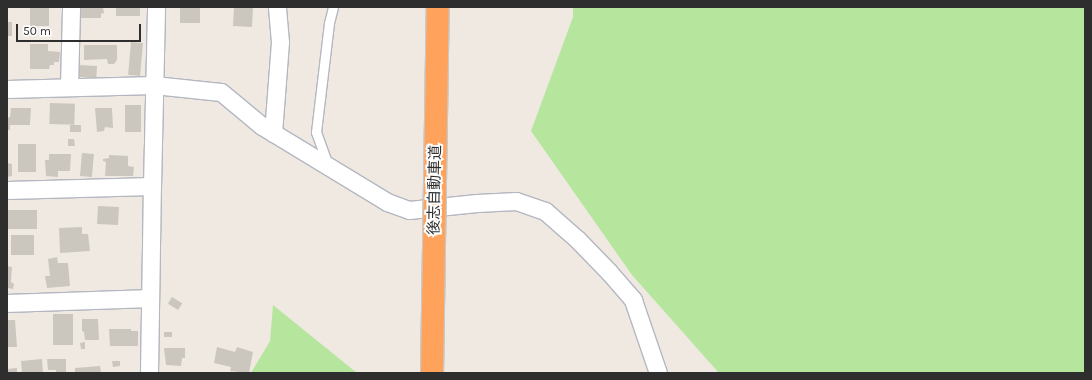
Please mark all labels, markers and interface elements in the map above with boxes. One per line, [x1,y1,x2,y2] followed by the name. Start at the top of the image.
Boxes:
[18,16,143,42] scale bar
[23,24,51,38] text: 50 m
[425,145,445,235] street label: 後志自動車道

